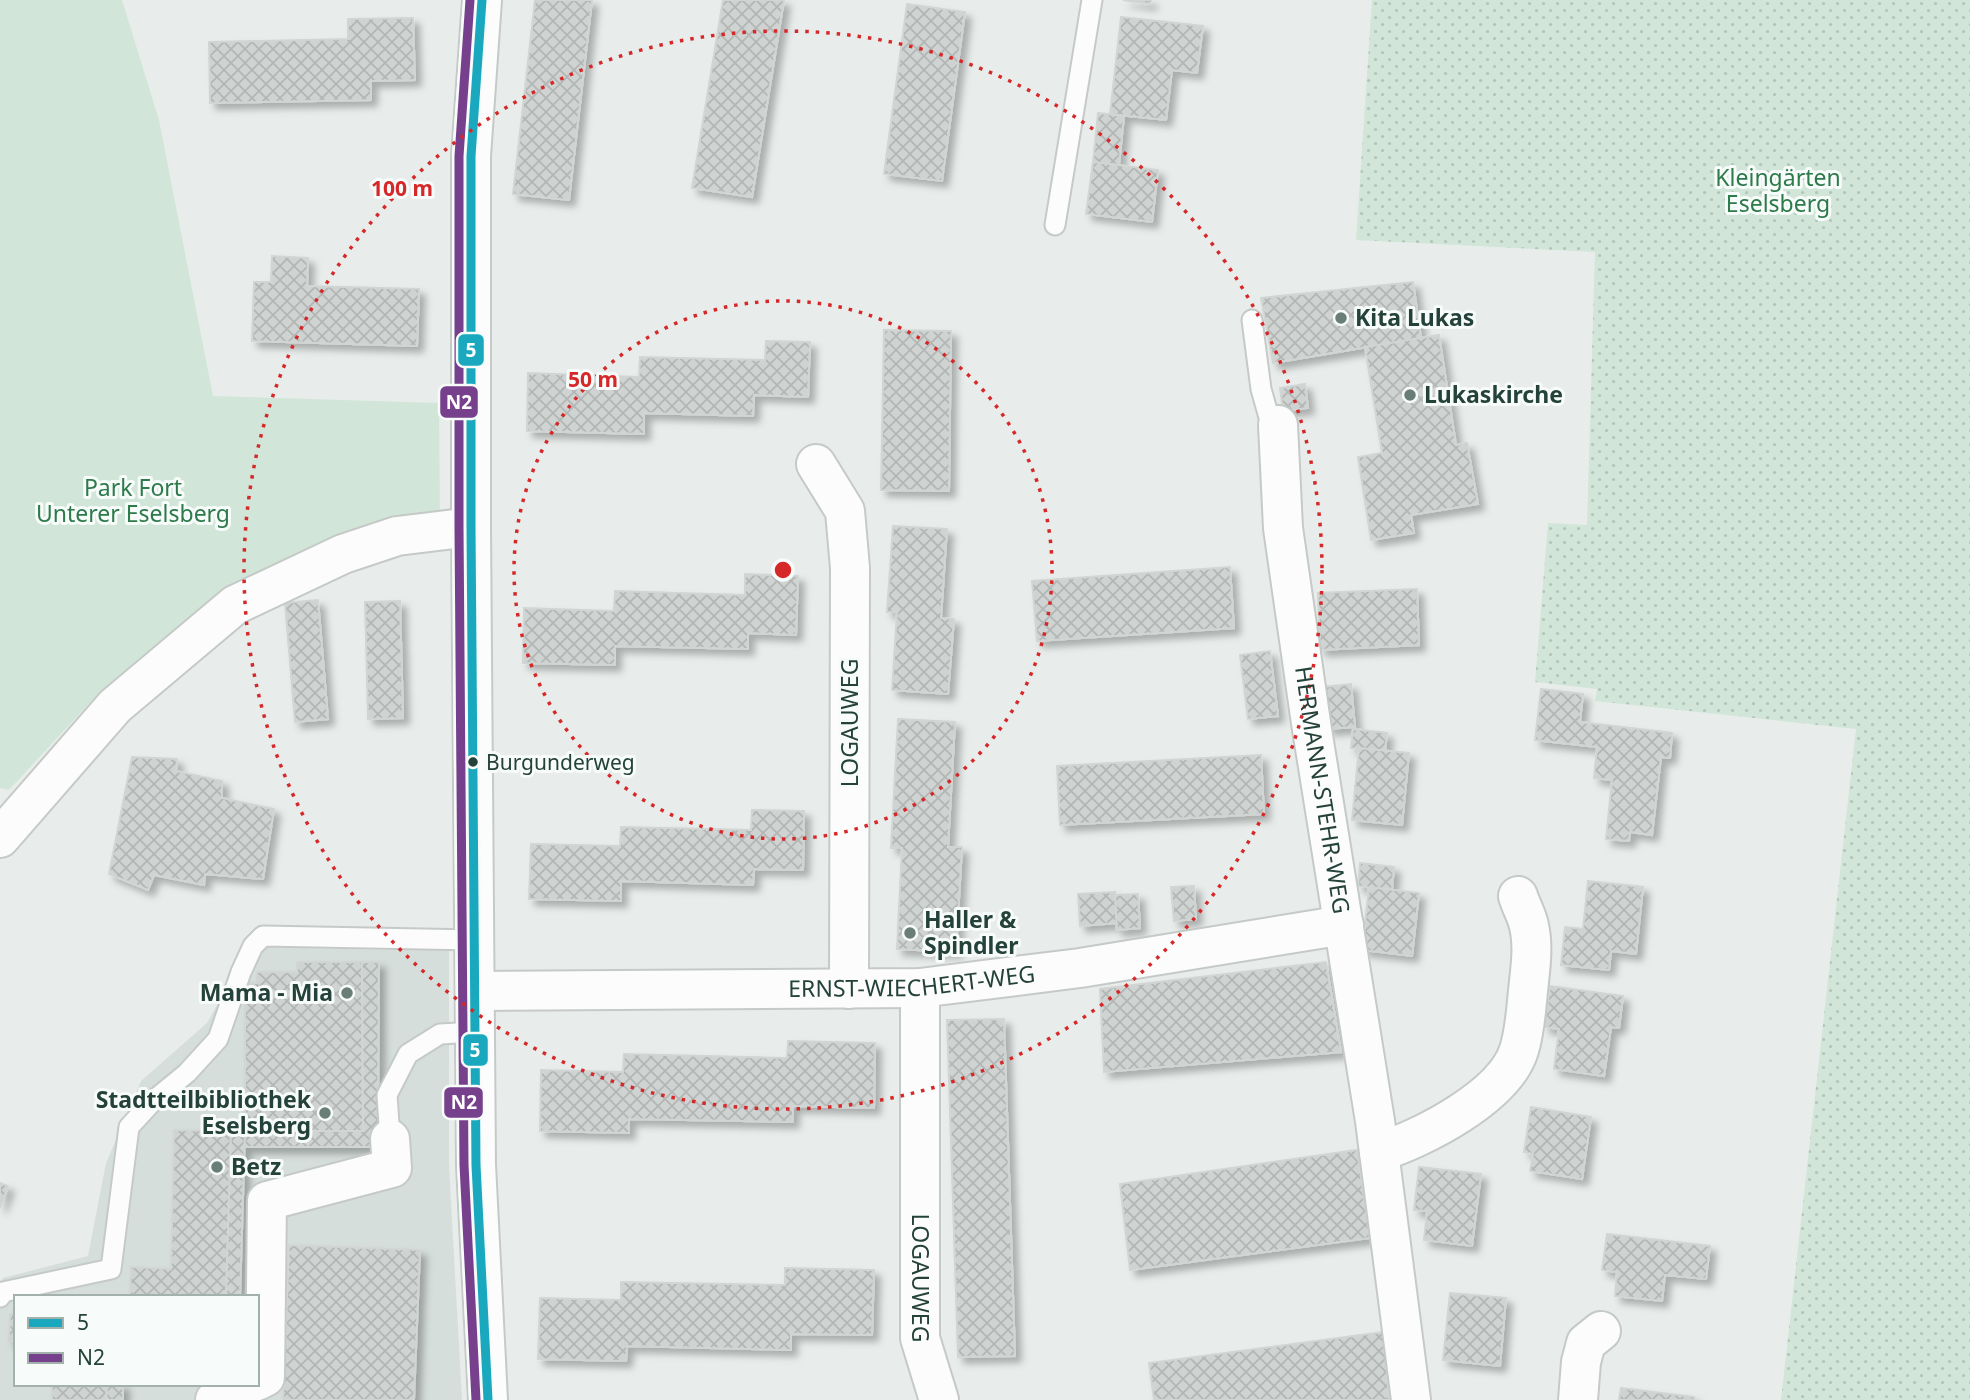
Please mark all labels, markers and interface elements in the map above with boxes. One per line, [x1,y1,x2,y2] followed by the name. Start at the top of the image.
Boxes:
[1715,161,1841,219] park label: Kleingärten Eselsberg
[371,174,433,202] text: 100 m
[1355,301,1474,333] place label: Kita Lukas
[1333,310,1349,326] marker: Kita Lukas
[457,333,485,367] line badge: 5
[466,337,476,363] text: 5
[568,365,618,393] text: 50 m
[1424,378,1563,410] place label: Lukaskirche
[439,385,479,419] line badge: N2
[1402,387,1418,403] marker: Lukaskirche
[446,389,472,415] text: N2
[36,471,230,529] park label: Park Fort Unterer Eselsberg
[771,558,795,582] centre of rings
[833,659,865,787] street label: LOGAUWEG
[1288,664,1358,916] street label: HERMANN-STEHR-WEG
[486,748,635,776] place label: Burgunderweg
[466,755,480,769] marker: Burgunderweg
[924,903,1018,961] place label: Haller & Spindler
[902,925,918,941] marker: Haller & Spindler
[788,957,1037,1004] street label: ERNST-WIECHERT-WEG
[200,976,333,1008] place label: Mama - Mia
[339,985,355,1001] marker: Mama - Mia
[462,1033,489,1067] line badge: 5
[470,1037,480,1063] text: 5
[96,1083,312,1141] place label: Stadtteilbibliothek Eselsberg
[443,1086,484,1119] line badge: N2
[451,1089,477,1115] text: N2
[317,1105,333,1121] marker: Stadtteilbibliothek Eselsberg
[231,1150,281,1182] place label: Betz
[209,1159,225,1175] marker: Betz
[905,1214,937,1342] street label: LOGAUWEG
[14,1295,259,1386] legend
[77,1308,89,1336] text: 5
[77,1343,105,1371] text: N2

